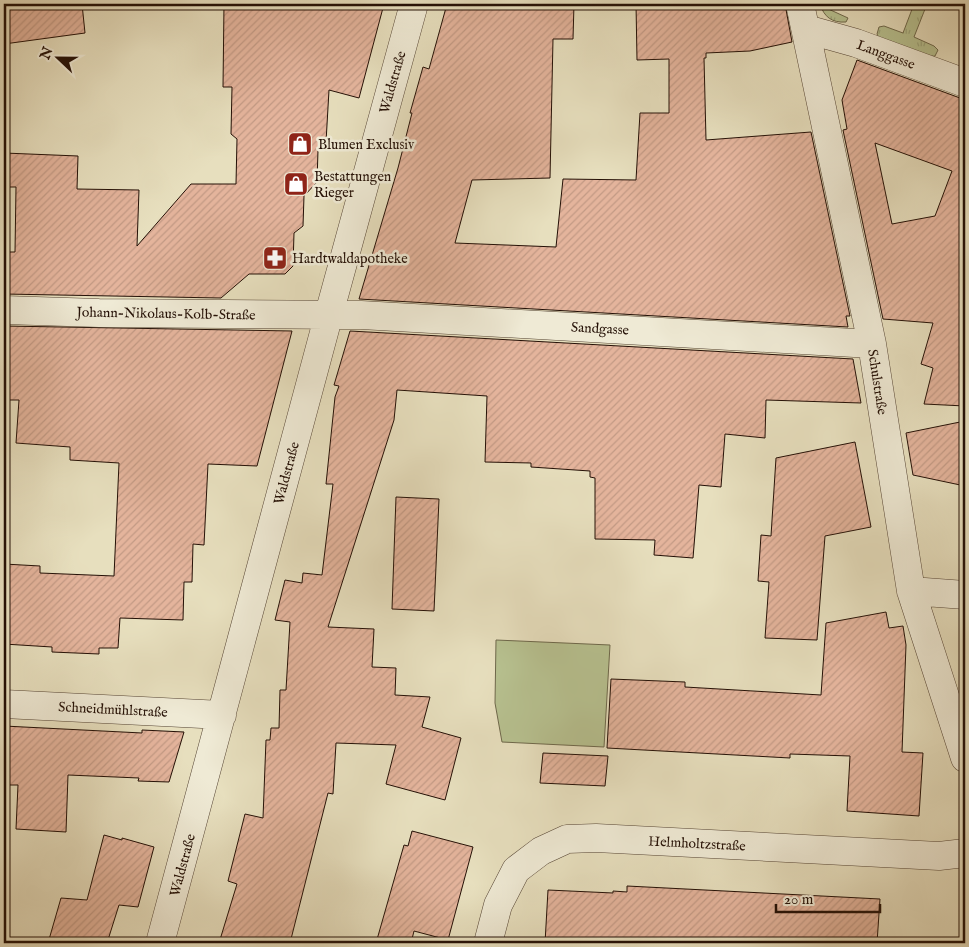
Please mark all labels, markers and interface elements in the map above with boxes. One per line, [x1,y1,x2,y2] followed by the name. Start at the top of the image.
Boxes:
[32,32,82,82] north arrow
[854,36,918,74] street label: Langgasse
[36,45,57,63] text: N
[375,48,411,116] street label: Waldstraße
[287,131,313,157] shop icon: Blumen Exclusiv
[318,136,415,154] place label: Blumen Exclusiv
[314,168,392,202] place label: Bestattungen Rieger
[283,171,309,197] shop icon: Bestattungen Rieger
[262,245,288,271] pharmacy icon: Hardtwaldapotheke
[292,250,408,268] place label: Hardtwaldapotheke
[74,303,256,325] street label: Johann-Nikolaus-Kolb-Straße
[570,318,630,340] street label: Sandgasse
[863,348,891,417] street label: Schulstraße
[270,439,304,507] street label: Waldstraße
[58,698,169,722] street label: Schneidmühlstraße
[166,831,200,899] street label: Waldstraße
[648,832,747,856] street label: Helmholtzstraße
[776,882,880,914] scale bar
[784,890,814,909] text: 20 m

